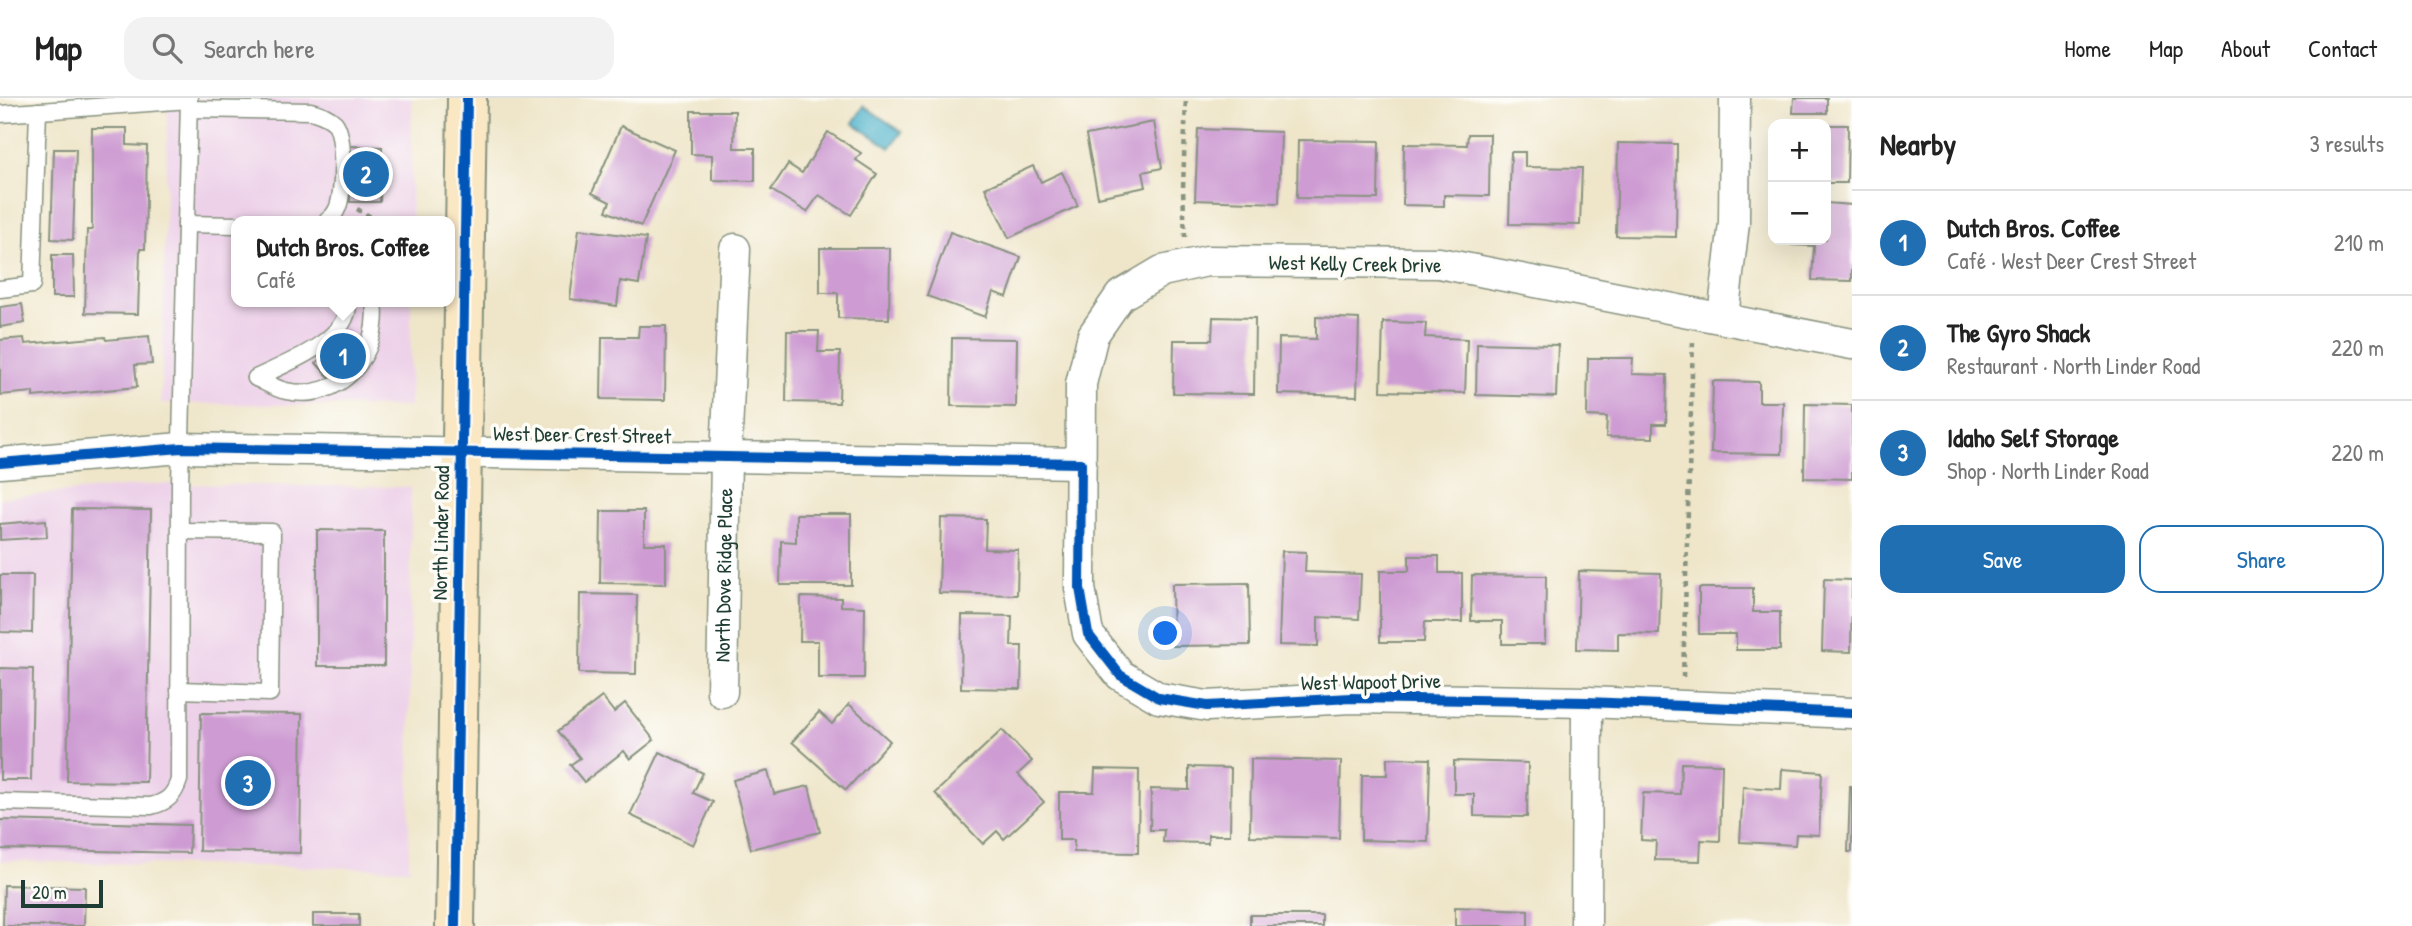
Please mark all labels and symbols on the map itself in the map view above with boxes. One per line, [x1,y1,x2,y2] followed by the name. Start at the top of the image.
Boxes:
[343,148,389,200] pin: 2
[1268,247,1442,280] street label: West Kelly Creek Drive
[320,330,366,382] pin: 1
[493,418,672,451] street label: West Deer Crest Street
[425,466,456,600] street label: North Linder Road
[708,488,739,662] street label: North Dove Ridge Place
[1148,616,1182,650] your location
[1301,666,1441,697] street label: West Wapoot Drive
[225,757,271,809] pin: 3
[21,877,103,909] scale bar

